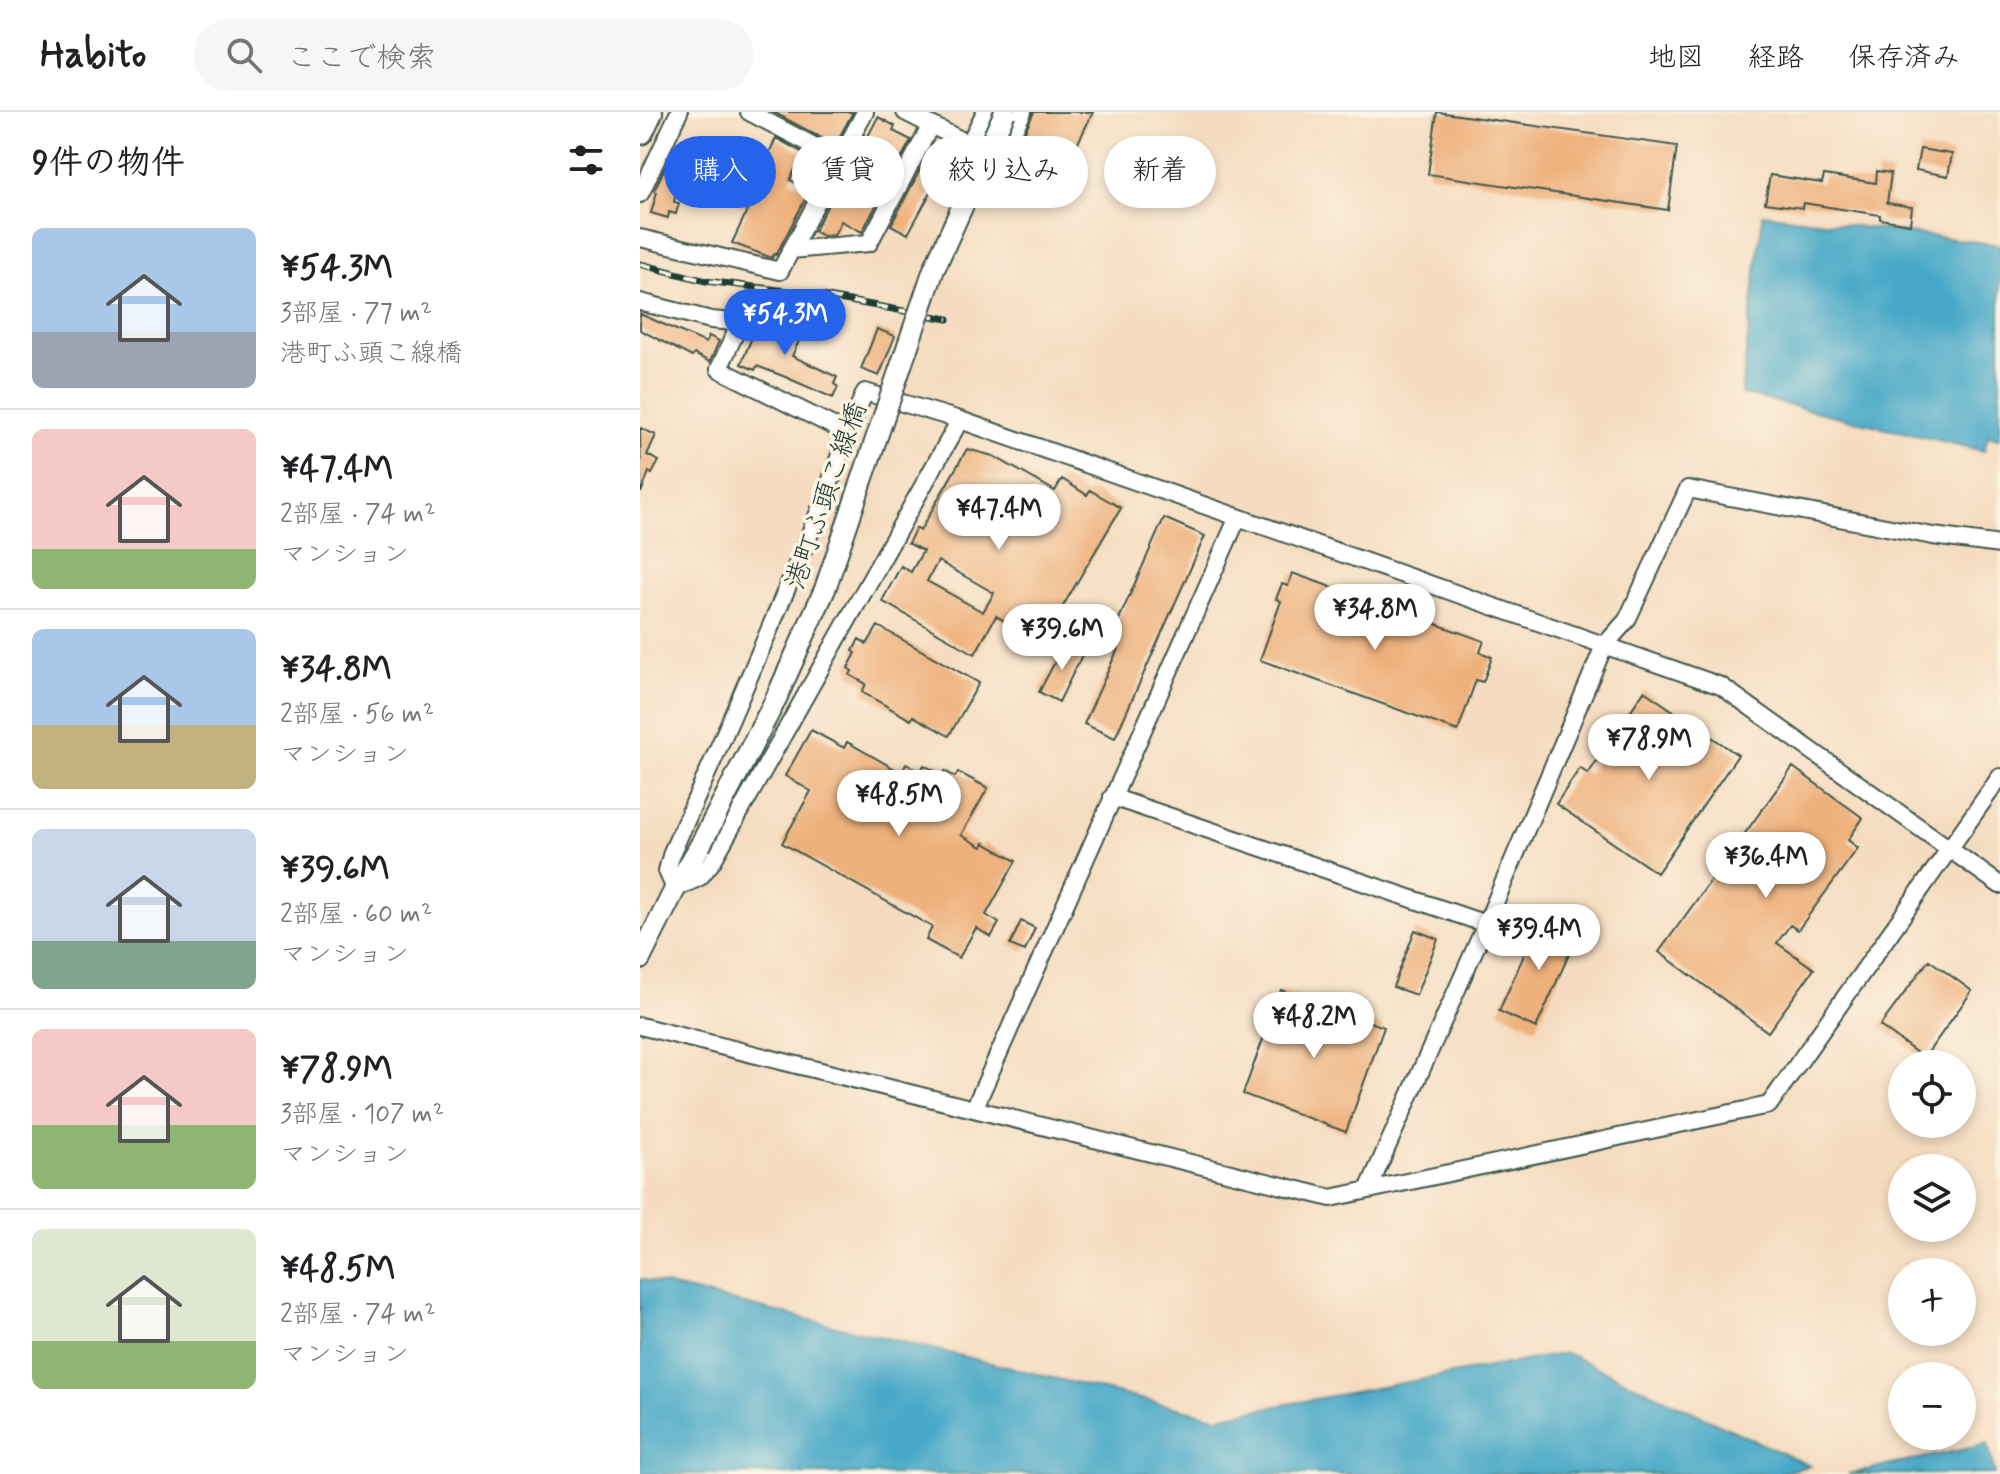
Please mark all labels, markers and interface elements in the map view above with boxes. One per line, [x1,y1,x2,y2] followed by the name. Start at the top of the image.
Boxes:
[194,19,754,91] search box
[40,31,146,80] text: Habito
[222,33,266,77] icon: search
[286,39,436,78] text: ここで検索
[1648,40,1704,77] text: 地図
[1748,40,1804,77] text: 経路
[1848,40,1960,77] text: 保存済み
[664,136,776,208] chip: 購入
[792,136,904,208] chip: 賃貸
[920,136,1088,208] chip: 絞り込み
[1104,136,1216,208] chip: 新着
[564,138,608,182] icon: filters
[32,141,185,186] text: 9件の物件
[280,246,393,291] text: ¥54.3M
[96,260,192,356] icon: home
[720,289,850,357] pin: ¥54.3M
[280,297,432,331] text: 3部屋 · 77 m²
[742,298,828,332] text: ¥54.3M
[280,337,462,371] text: 港町ふ頭こ線橋
[778,397,876,595] street label: 港町ふ頭こ線橋
[280,447,393,492] text: ¥47.4M
[96,461,192,557] icon: home
[934,484,1064,552] pin: ¥47.4M
[956,493,1042,527] text: ¥47.4M
[280,498,436,532] text: 2部屋 · 74 m²
[280,538,409,572] text: マンション
[1310,584,1440,652] pin: ¥34.8M
[1332,593,1418,627] text: ¥34.8M
[997,604,1127,672] pin: ¥39.6M
[1020,613,1104,647] text: ¥39.6M
[280,647,392,692] text: ¥34.8M
[96,661,192,757] icon: home
[280,698,434,732] text: 2部屋 · 56 m²
[1584,714,1714,782] pin: ¥78.9M
[1606,723,1692,757] text: ¥78.9M
[280,738,409,772] text: マンション
[834,770,964,838] pin: ¥48.5M
[855,779,943,813] text: ¥48.5M
[1701,832,1831,900] pin: ¥36.4M
[1724,841,1808,875] text: ¥36.4M
[280,847,390,892] text: ¥39.6M
[96,861,192,957] icon: home
[280,898,432,932] text: 2部屋 · 60 m²
[1474,904,1604,972] pin: ¥39.4M
[1496,913,1582,947] text: ¥39.4M
[280,938,409,972] text: マンション
[1249,992,1379,1060] pin: ¥48.2M
[1271,1001,1357,1035] text: ¥48.2M
[280,1047,392,1092] text: ¥78.9M
[1888,1050,1976,1450] map controls
[1888,1050,1976,1138] button: locate
[96,1061,192,1157] icon: home
[280,1098,444,1132] text: 3部屋 · 107 m²
[280,1138,409,1172] text: マンション
[1888,1154,1976,1242] button: layers
[280,1247,395,1292] text: ¥48.5M
[1888,1258,1976,1346] button: +
[96,1261,192,1357] icon: home
[280,1298,436,1332] text: 2部屋 · 74 m²
[280,1338,409,1372] text: マンション
[1888,1362,1976,1450] button: −

